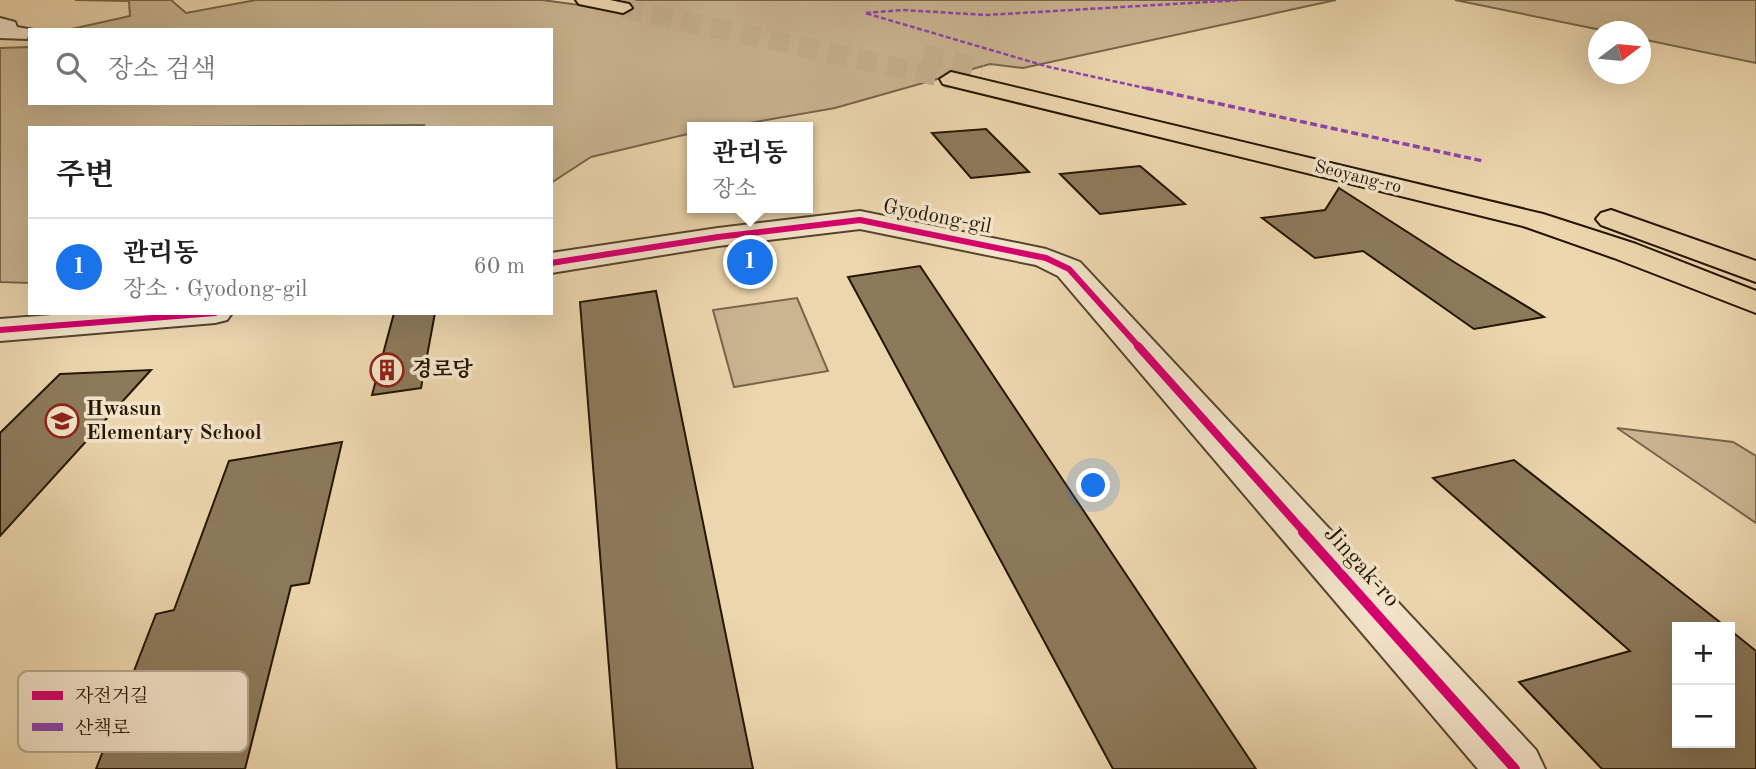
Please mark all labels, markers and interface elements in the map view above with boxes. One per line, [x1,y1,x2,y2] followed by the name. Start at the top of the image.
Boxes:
[1588,21,1651,84] north arrow
[28,28,553,105] search box
[52,48,90,86] icon: search
[108,57,216,83] text: 장소 검색
[687,122,813,213] popup
[712,141,788,167] text: 관리동
[1313,158,1403,196] street label: Seoyang-ro
[56,161,114,191] text: 주변
[712,178,757,201] text: 장소
[881,196,993,238] street label: Gyodong-gil
[727,236,773,288] pin: 1
[123,241,198,267] text: 관리동
[72,255,86,278] text: 1
[474,255,525,278] text: 60 m
[123,278,307,301] text: 장소 · Gyodong-gil
[368,351,406,389] building icon: 경로당
[412,357,474,381] place label: 경로당
[86,399,262,444] place label: Hwasun Elementary School
[43,402,81,440] school or university icon: Hwasun Elementary School
[1076,468,1110,502] your location
[1319,522,1403,612] street label: Jingak-ro
[1672,622,1735,748] map controls
[1672,622,1735,685] button: +
[18,671,248,752] legend
[1672,685,1735,748] button: −
[75,686,148,707] text: 자전거길
[75,717,130,739] text: 산책로

